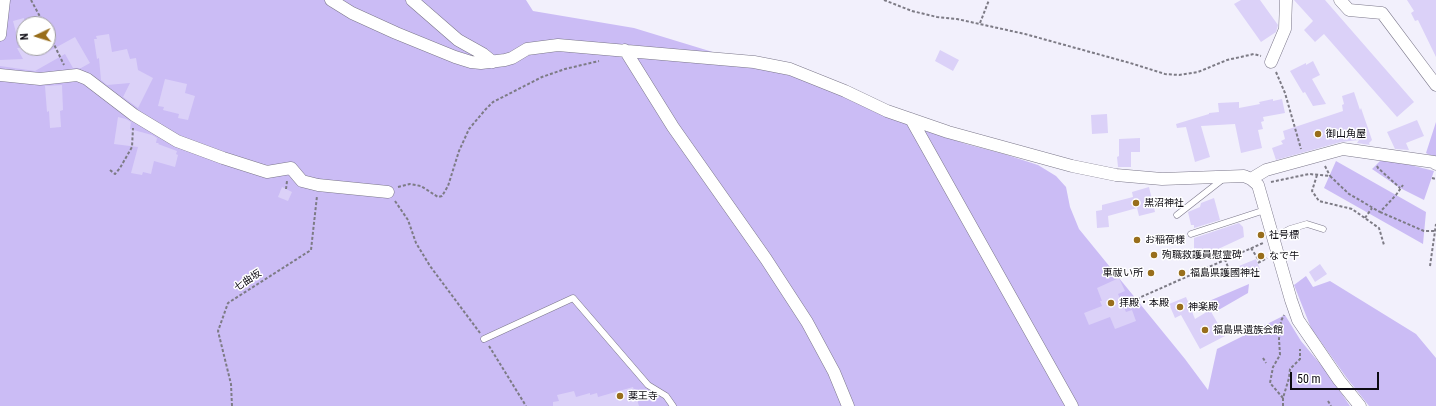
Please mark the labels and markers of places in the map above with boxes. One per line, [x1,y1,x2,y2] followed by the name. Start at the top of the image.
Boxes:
[1326,128,1366,140] place label: 御山角屋
[1313,129,1323,139] marker: 御山角屋
[1144,197,1184,209] place label: 黒沼神社
[1131,198,1141,208] marker: 黒沼神社
[1269,229,1299,241] place label: 社号標
[1256,230,1266,240] marker: 社号標
[1145,234,1185,246] place label: お稲荷様
[1132,235,1142,245] marker: お稲荷様
[1162,249,1242,261] place label: 殉職救護員慰霊碑
[1149,250,1159,260] marker: 殉職救護員慰霊碑
[1269,250,1299,262] place label: なで牛
[1256,251,1266,261] marker: なで牛
[1103,267,1143,279] place label: 車祓い所
[1190,267,1260,279] place label: 福島県護國神社
[1146,268,1156,278] marker: 車祓い所
[1177,268,1187,278] marker: 福島県護國神社
[1119,297,1169,309] place label: 拝殿・本殿
[1106,298,1116,308] marker: 拝殿・本殿
[1188,301,1218,313] place label: 神楽殿
[1175,302,1185,312] marker: 神楽殿
[1213,324,1283,336] place label: 福島県遺族会館
[1200,325,1210,335] marker: 福島県遺族会館
[628,390,658,402] place label: 薬王寺
[615,391,625,401] marker: 薬王寺

